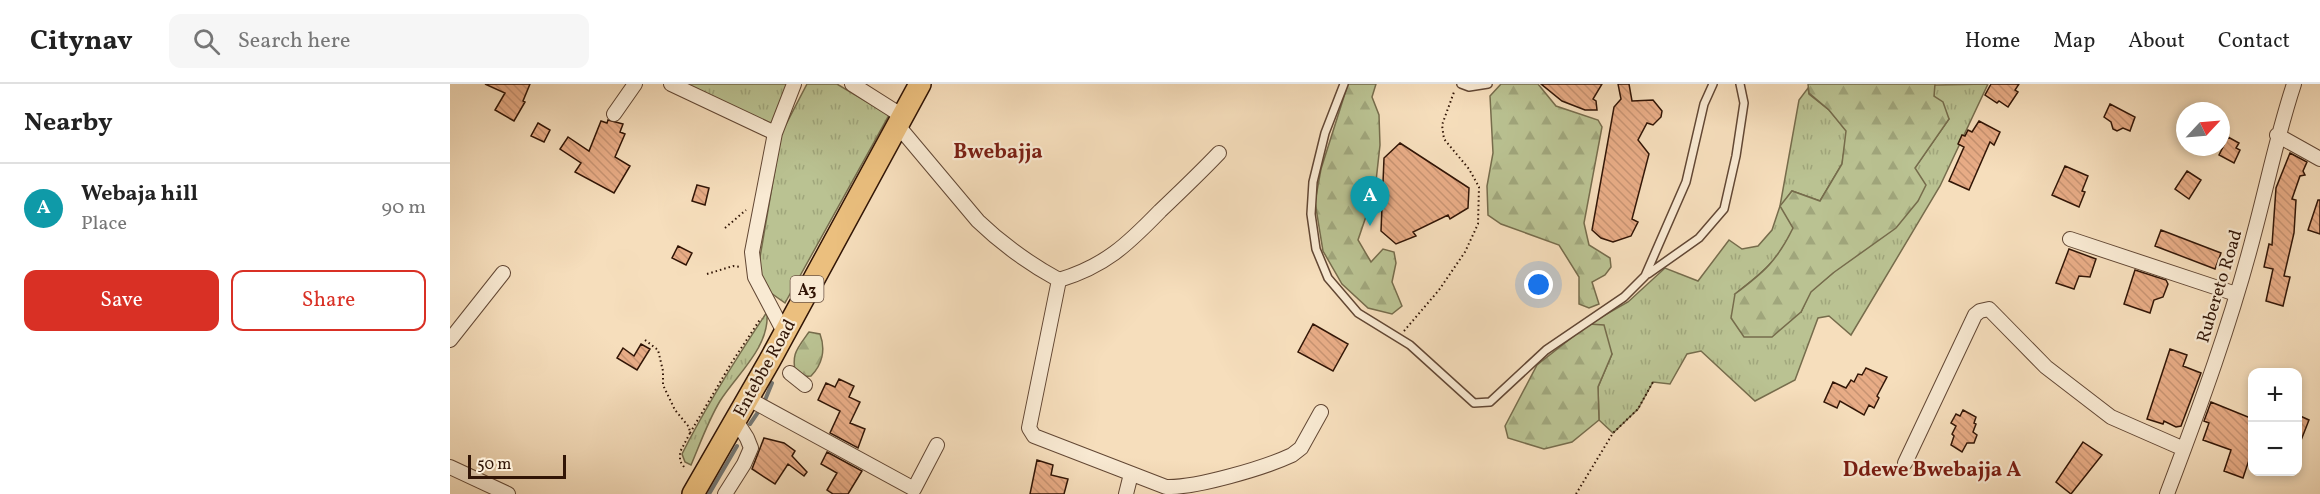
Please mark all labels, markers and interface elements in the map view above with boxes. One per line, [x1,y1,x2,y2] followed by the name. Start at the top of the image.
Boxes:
[169,14,589,68] search box
[30,22,133,61] text: Citynav
[190,25,223,58] icon: search
[238,26,350,57] text: Search here
[1965,27,2020,56] text: Home
[2053,27,2095,56] text: Map
[2128,27,2185,56] text: About
[2218,27,2290,56] text: Contact
[2176,102,2230,156] north arrow
[24,105,113,141] text: Nearby
[953,138,1043,167] district label: Bwebajja
[1350,176,1390,226] pin: A
[81,179,198,210] text: Webaja hill
[36,194,51,222] text: A
[382,194,426,222] text: 90 m
[81,210,127,238] text: Place
[2191,227,2249,346] street label: Rubereto Road
[24,270,219,331] button: Save
[231,270,426,331] button: Share
[1524,270,1553,299] your location
[790,276,824,302] road number: A3
[728,315,803,422] street label: Entebbe Road
[2248,368,2302,476] map controls
[2248,368,2302,422] button: +
[2248,422,2302,476] button: −
[468,452,566,480] scale bar
[477,454,511,476] text: 50 m
[1843,456,2021,485] district label: Ddewe Bwebajja A

